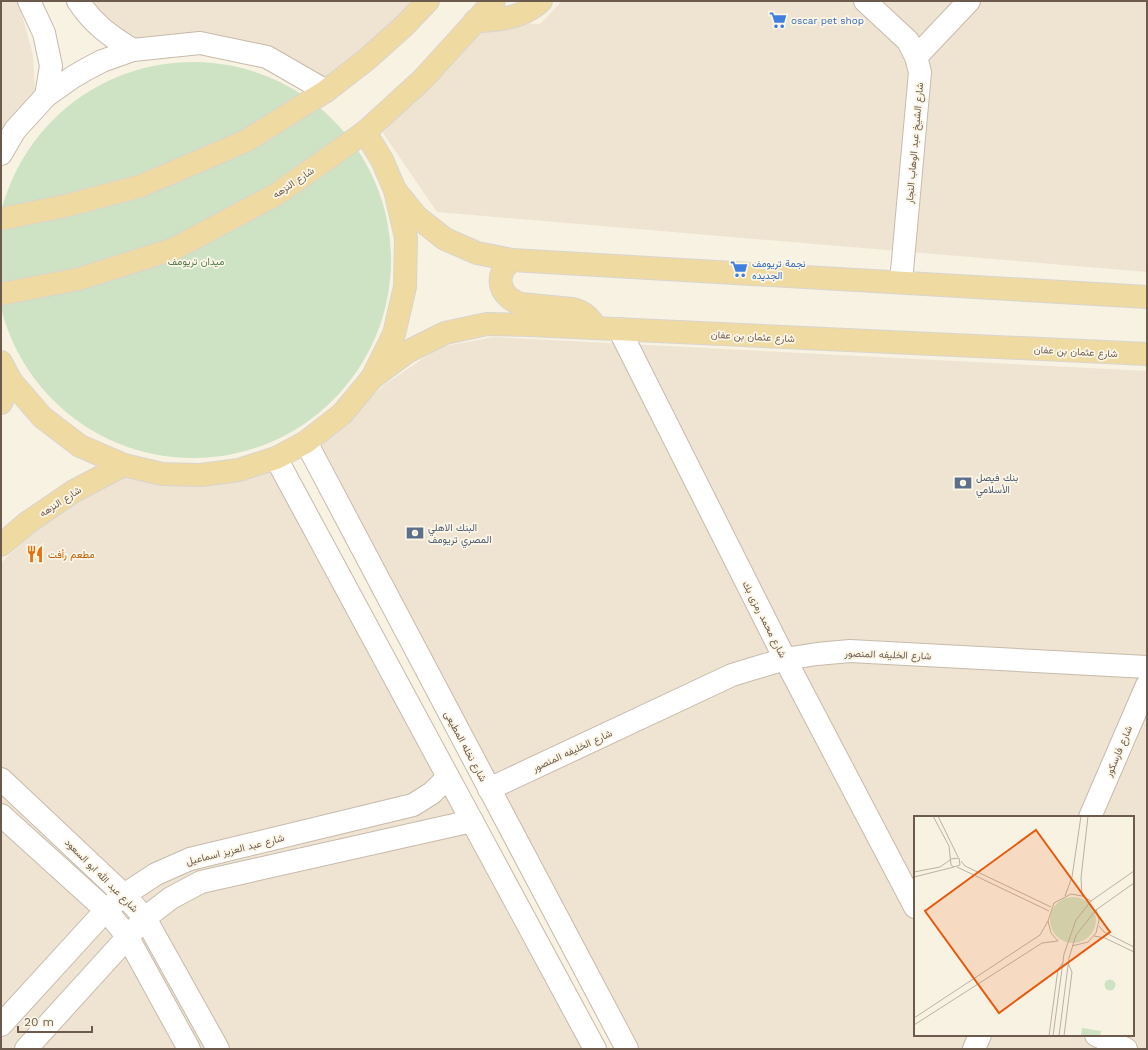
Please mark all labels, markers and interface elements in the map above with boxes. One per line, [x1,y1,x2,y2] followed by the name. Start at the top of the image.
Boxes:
[768,10,788,30] supermarket icon: oscar pet shop
[791,15,864,26] place label: oscar pet shop
[904,82,926,205] street label: شارع الشيخ عبد الوهاب النجار
[271,165,317,201] street label: شارع النزهه
[168,256,224,268] park label: ميدان تريومف
[752,258,806,282] place label: نجمة تريومف الجديده
[729,259,749,279] supermarket icon: نجمة تريومف الجديده
[711,329,795,345] street label: شارع عثمان بن عفان
[1034,344,1118,360] street label: شارع عثمان بن عفان
[976,472,1018,498] place label: بنك فيصل الأسلامي
[953,473,973,493] bank icon: بنك فيصل الأسلامي
[37,484,84,520] street label: شارع النزهه
[428,522,492,548] place label: البنك الاهلي المصري تريومف
[405,523,425,543] bank icon: البنك الاهلي المصري تريومف
[25,544,45,564] restaurant icon: مطعم رأفت
[48,549,94,561] place label: مطعم رأفت
[740,579,789,660] street label: شارع محمد رمزى بك
[843,647,932,663] street label: شارع الخليفه المنصور
[441,709,489,784] street label: شارع نخله المطيعى
[1102,724,1135,780] street label: شارع فارسكور
[530,727,614,775] street label: شارع الخليفه المنصور
[914,816,1134,1036] inset map
[185,832,286,868] street label: شارع عبد العزيز اسماعيل
[62,837,140,915] street label: شارع عبد الله ابو السعود
[18,1008,92,1034] scale bar
[24,1015,54,1029] text: 20 m

